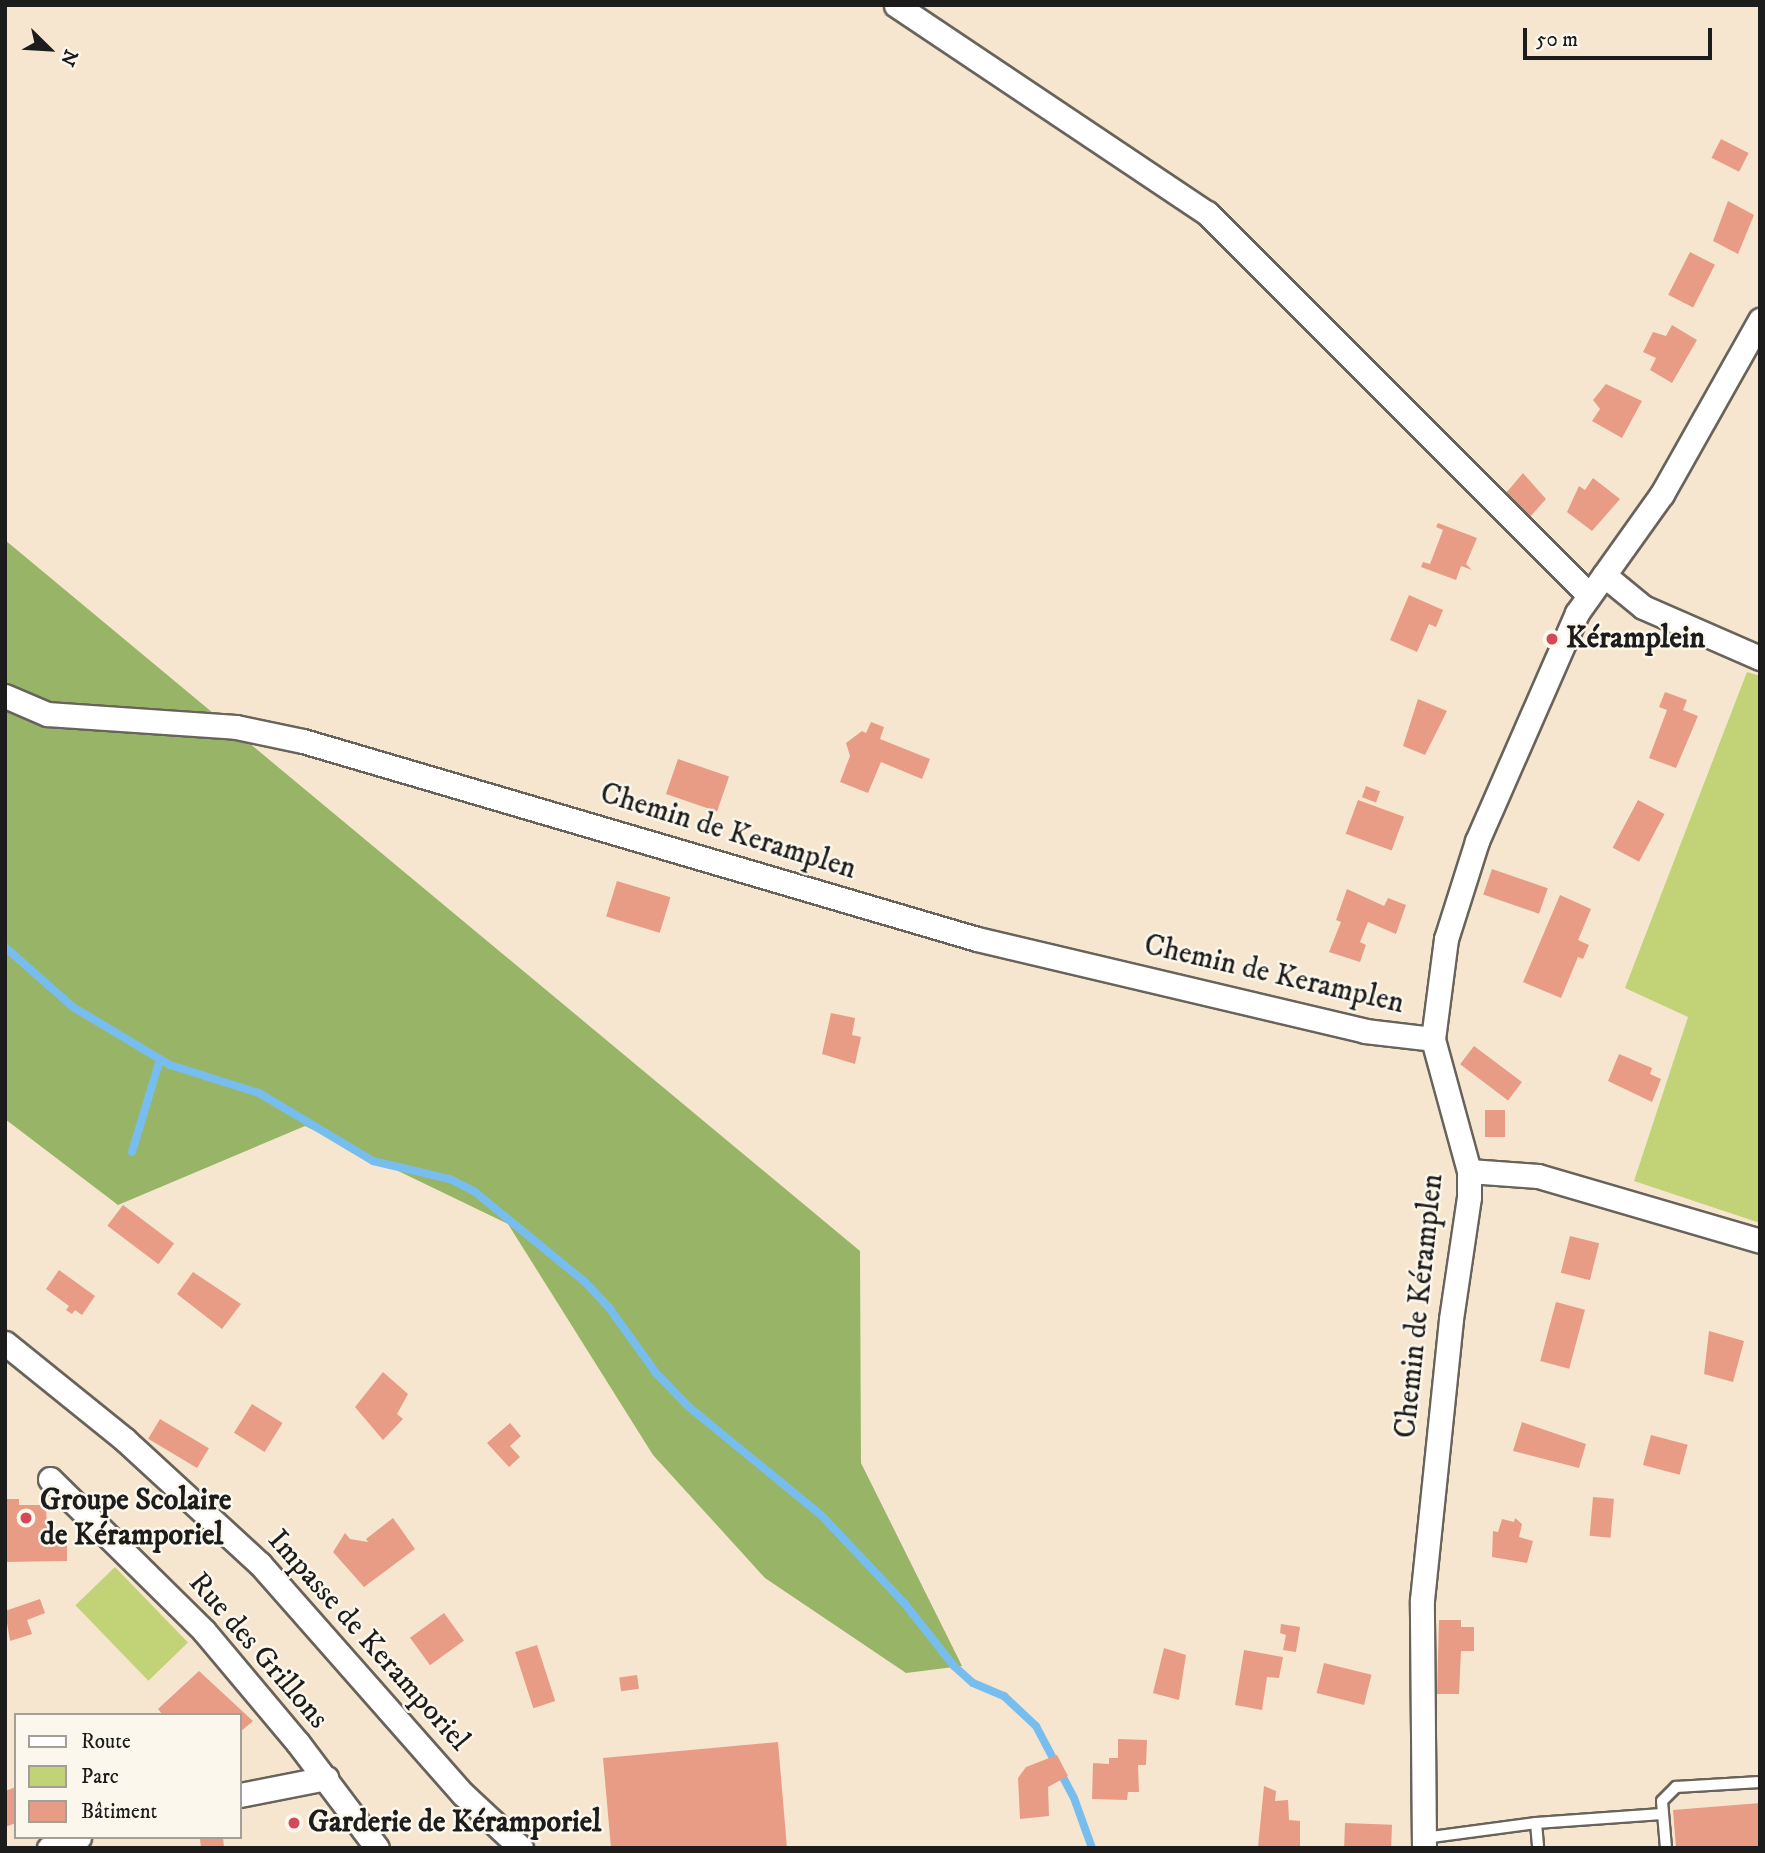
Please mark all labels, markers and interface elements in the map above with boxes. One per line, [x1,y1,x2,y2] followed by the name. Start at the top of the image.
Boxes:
[14,14,84,84] north arrow
[1527,14,1716,58] scale bar
[1536,27,1578,53] text: 50 m
[55,46,82,70] text: N
[1566,621,1705,657] place label: Kéramplein
[1544,631,1560,647] marker: Kéramplein
[596,776,860,888] street label: Chemin de Keramplen
[1140,928,1408,1022] street label: Chemin de Keramplen
[1388,1172,1452,1440] street label: Chemin de Kéramplen
[40,1483,231,1554] place label: Groupe Scolaire de Kéramporiel
[18,1510,34,1526] marker: Groupe Scolaire de Kéramporiel
[259,1523,477,1759] street label: Impasse de Keramporiel
[180,1566,336,1736] street label: Rue des Grillons
[14,1713,242,1839] legend
[81,1729,131,1755] text: Route
[81,1764,119,1790] text: Parc
[81,1799,157,1825] text: Bâtiment
[308,1805,601,1841] place label: Garderie de Kéramporiel
[286,1815,302,1831] marker: Garderie de Kéramporiel

